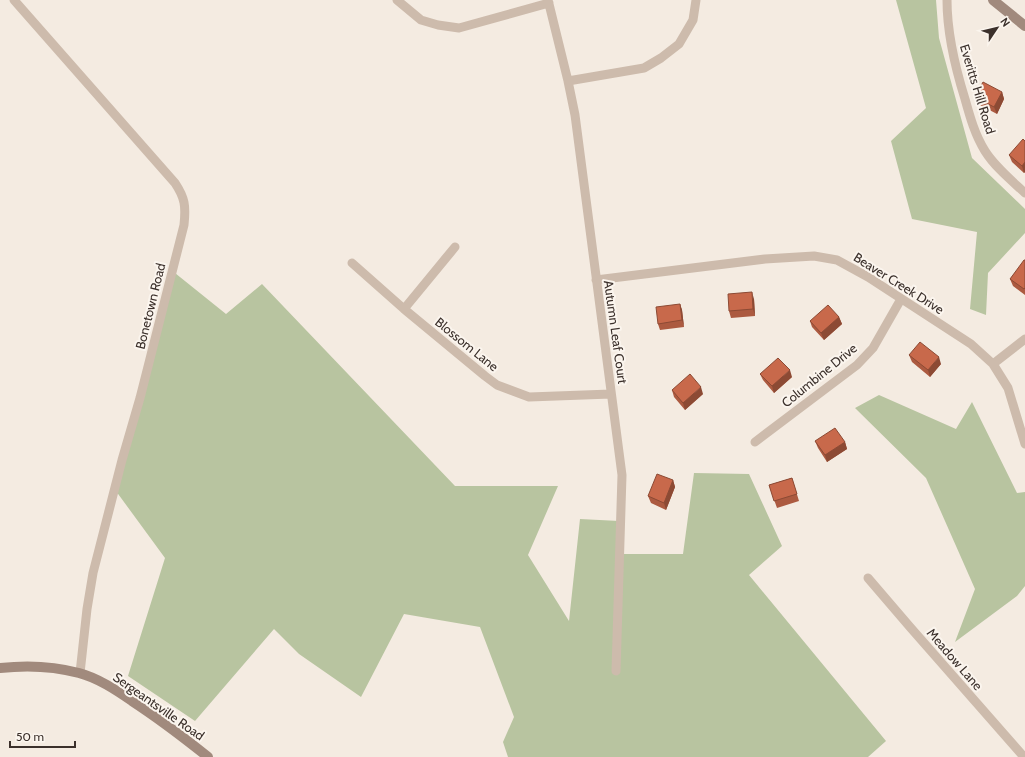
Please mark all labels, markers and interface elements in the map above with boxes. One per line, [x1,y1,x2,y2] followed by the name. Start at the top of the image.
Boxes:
[977,8,1017,48] north arrow
[997,15,1013,29] text: N
[957,42,999,136] street label: Everitts Hill Road
[851,249,947,317] street label: Beaver Creek Drive
[132,261,168,351] street label: Bonetown Road
[601,279,631,385] street label: Autumn Leaf Court
[432,314,502,375] street label: Blossom Lane
[778,340,860,410] street label: Columbine Drive
[924,625,986,693] street label: Meadow Lane
[110,669,208,743] street label: Sergeantsville Road
[10,723,75,749] scale bar
[16,729,44,744] text: 50 m

